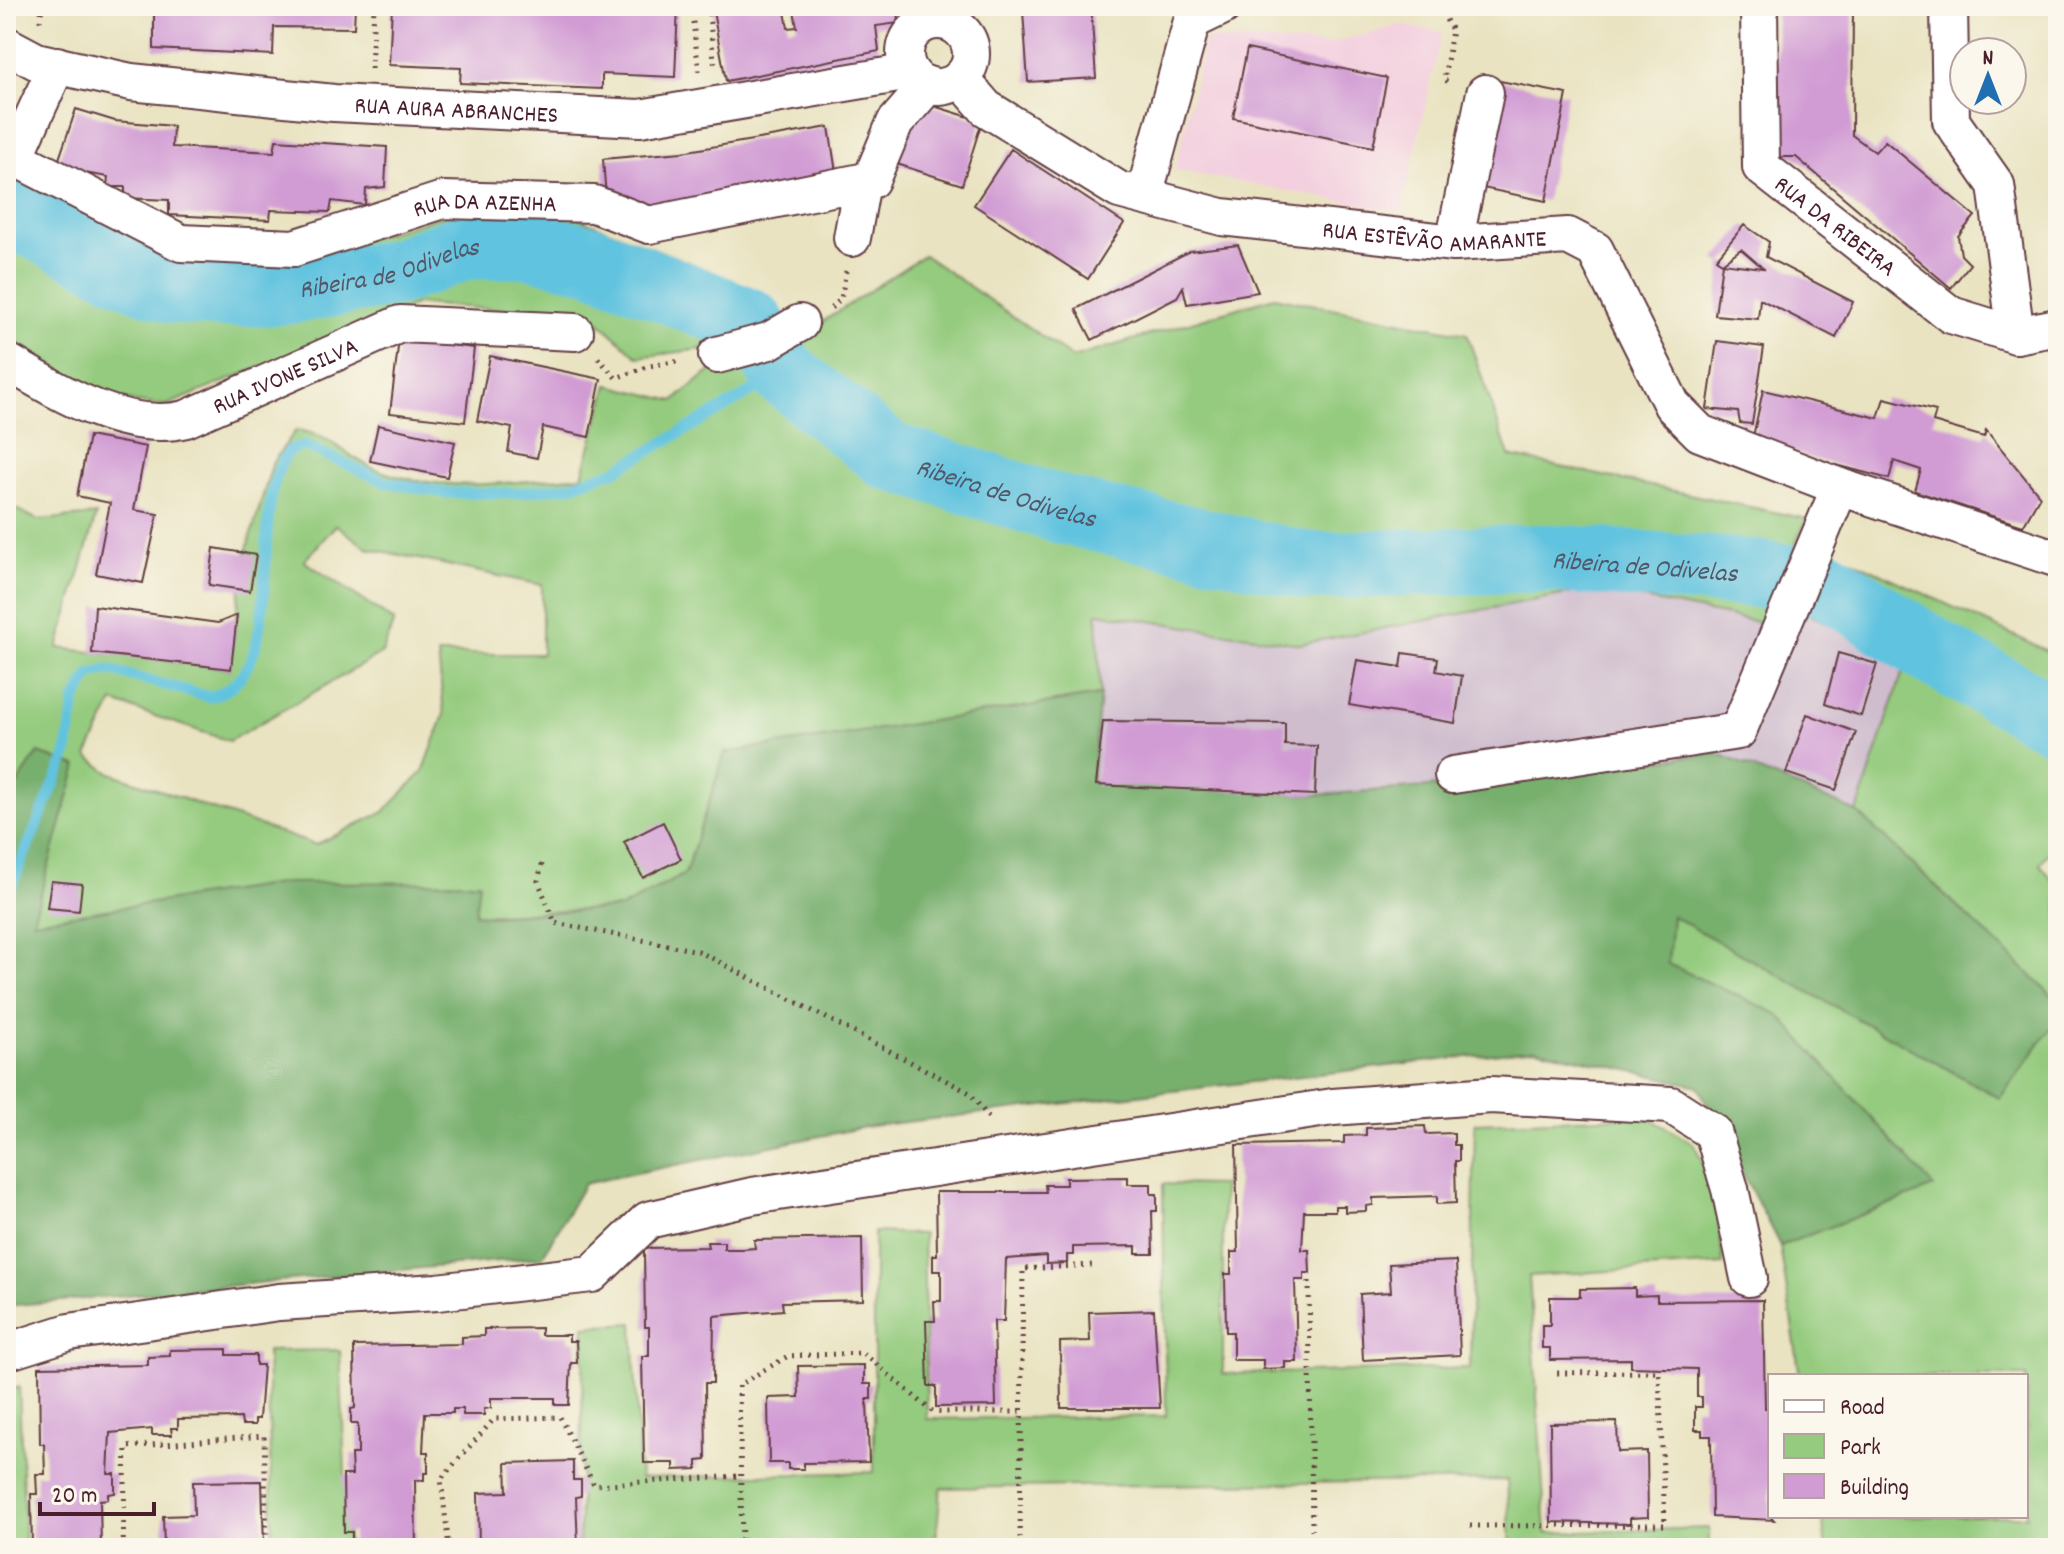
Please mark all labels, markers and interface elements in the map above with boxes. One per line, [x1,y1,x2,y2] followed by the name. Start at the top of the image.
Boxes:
[1948,36,2028,116] north arrow
[1983,44,1994,75] text: N
[354,90,559,134] street label: RUA AURA ABRANCHES
[1766,169,1902,286] street label: RUA DA RIBEIRA
[409,185,557,228] street label: RUA DA AZENHA
[1320,214,1548,263] street label: RUA ESTÊVÃO AMARANTE
[296,231,480,310] water label: Ribeira de Odivelas
[208,331,364,425] street label: RUA IVONE SILVA
[911,451,1100,540] water label: Ribeira de Odivelas
[1550,543,1740,594] water label: Ribeira de Odivelas
[1768,1374,2028,1518] legend
[1840,1392,1885,1426] text: Road
[1840,1432,1881,1466] text: Park
[40,1466,154,1516] scale bar
[1840,1472,1909,1506] text: Building
[52,1480,98,1514] text: 20 m

